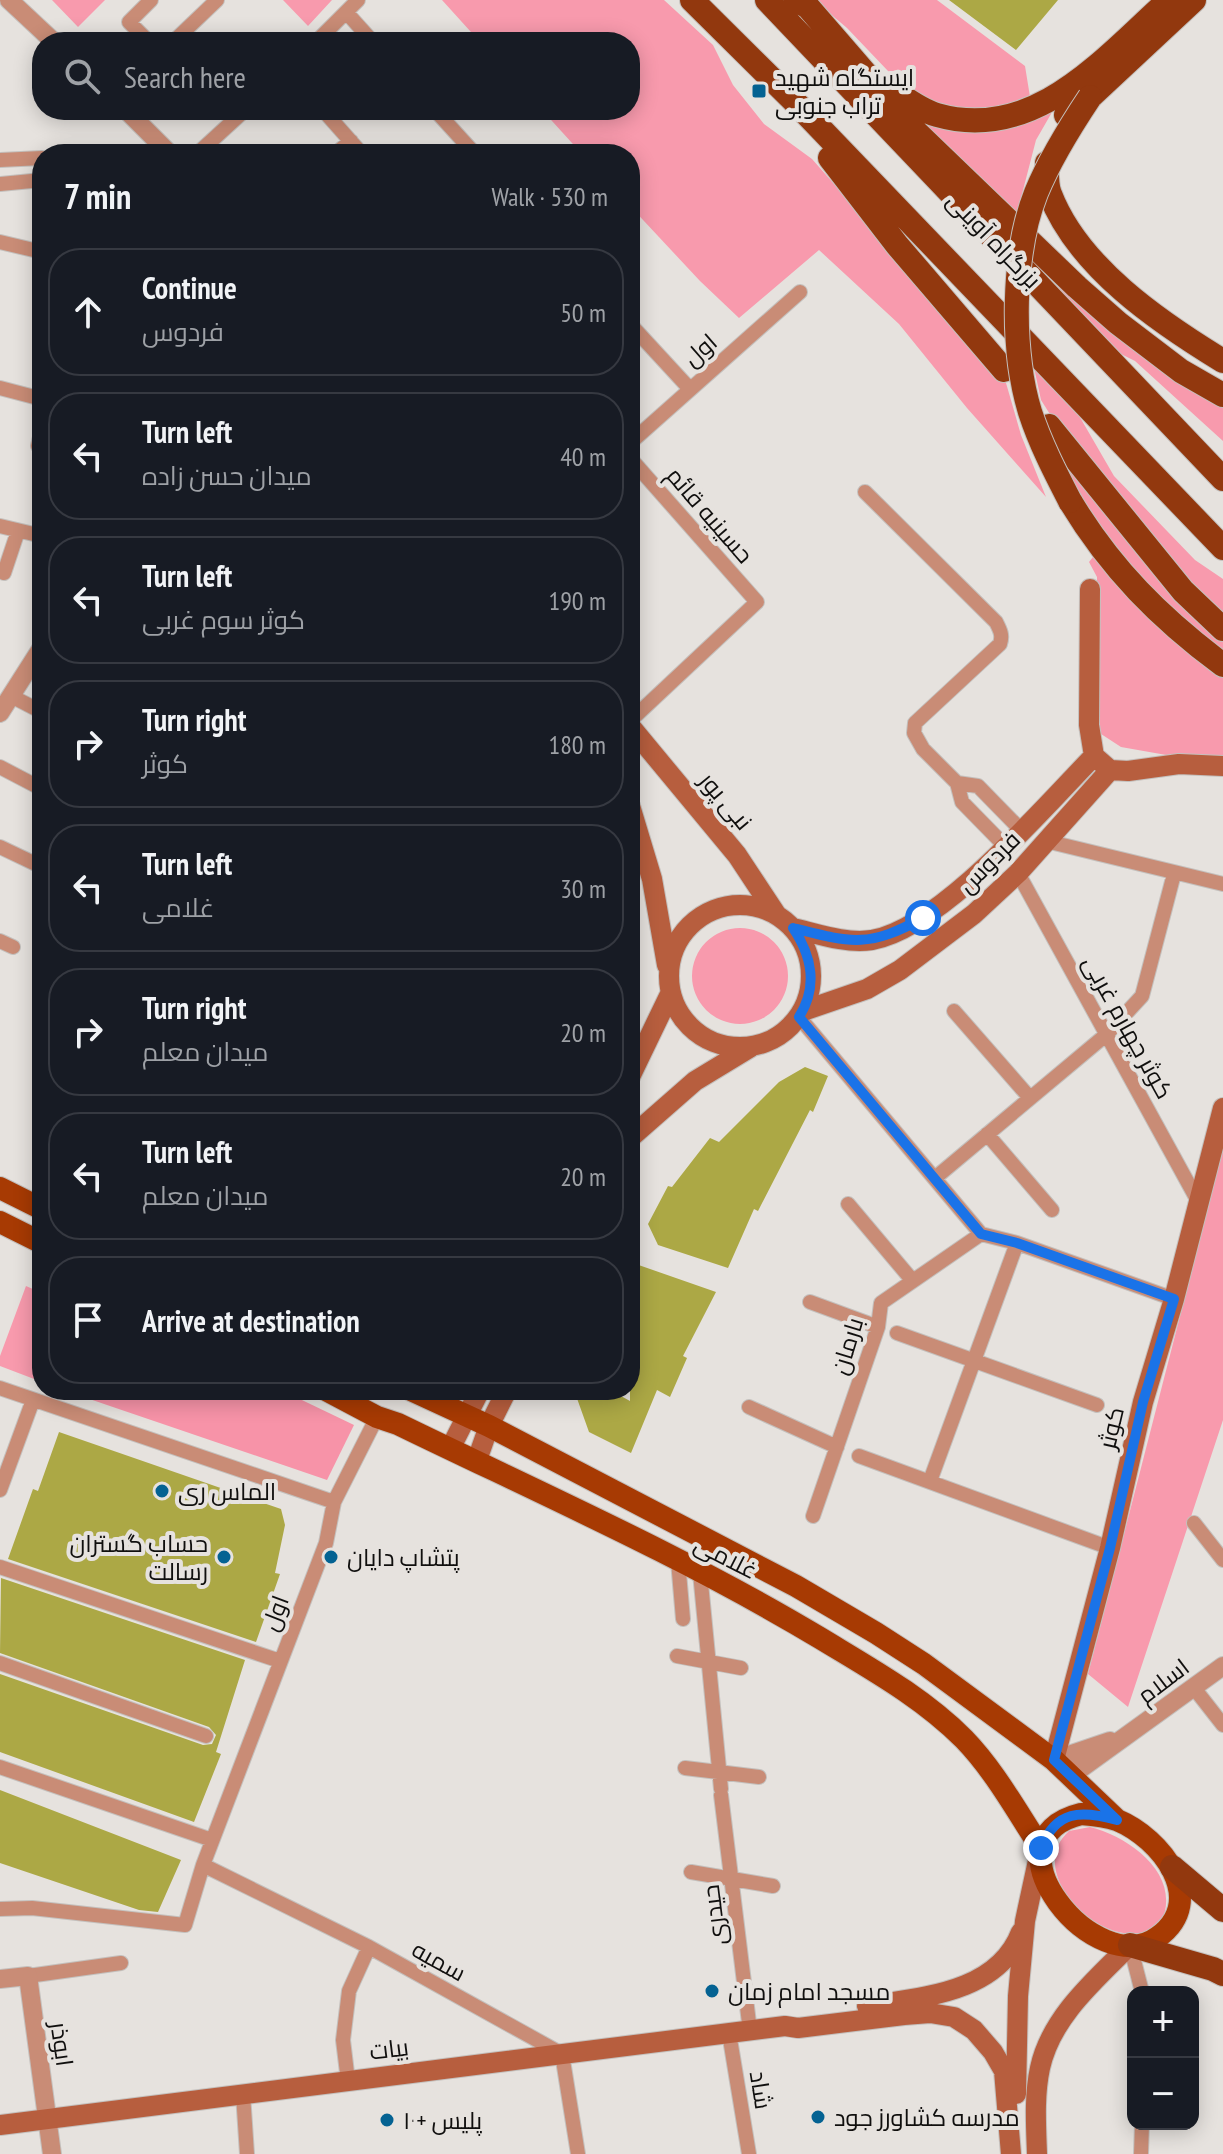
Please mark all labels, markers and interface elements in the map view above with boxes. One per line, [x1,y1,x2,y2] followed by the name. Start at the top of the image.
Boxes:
[32,32,640,120] search box
[60,54,104,98] icon: search
[124,57,246,96] text: Search here
[775,62,914,121] place label: ایستگاه شهید تراب جنوبی
[750,82,768,100] marker: ایستگاه شهید تراب جنوبی
[64,174,131,218] text: 7 min
[491,180,608,213] text: Walk · 530 m
[940,185,1048,295] street label: بزرگراه آوینی
[142,268,237,307] text: Continue
[66,290,110,334] icon: ahead
[560,296,606,329] text: 50 m
[142,315,224,348] text: فردوس
[676,327,724,373] street label: اول
[142,412,232,451] text: Turn left
[66,434,110,478] icon: left
[560,440,606,473] text: 40 m
[142,459,312,492] text: میدان حسن زاده
[659,460,760,570] street label: حسینیه قائم
[142,556,232,595] text: Turn left
[66,578,110,622] icon: left
[548,584,606,617] text: 190 m
[142,603,305,636] text: کوثر سوم غربی
[142,700,246,739] text: Turn right
[66,722,110,766] icon: right
[548,728,606,761] text: 180 m
[142,747,188,780] text: کوثر
[691,764,759,837] street label: نبی پور
[951,824,1027,900] street label: فردوس
[142,844,232,883] text: Turn left
[66,866,110,910] icon: left
[560,872,606,905] text: 30 m
[142,891,215,924] text: غلامی
[905,900,941,936] route start
[1075,950,1180,1105] street label: کوثر چهارم غربی
[142,988,246,1027] text: Turn right
[66,1010,110,1054] icon: right
[560,1016,606,1049] text: 20 m
[142,1035,268,1068] text: میدان معلم
[142,1132,232,1171] text: Turn left
[66,1154,110,1198] icon: left
[560,1160,606,1193] text: 20 m
[142,1179,268,1212] text: میدان معلم
[66,1298,110,1342] icon: arrive
[142,1301,360,1340] text: Arrive at destination
[824,1314,870,1378] street label: بارمان
[1091,1404,1131,1454] street label: کوثر
[178,1476,276,1507] place label: الماس ری
[153,1482,171,1500] marker: الماس ری
[69,1528,208,1587] place label: حساب گستران رسالت
[689,1528,763,1586] street label: غلامی
[347,1542,460,1574] place label: پتشاپ دایان
[215,1548,233,1566] marker: حساب گستران رسالت
[322,1548,340,1566] marker: پتشاپ دایان
[254,1591,296,1635] street label: اول
[1131,1651,1196,1711] street label: اسلام
[1023,1830,1059,1866] route end
[695,1883,733,1947] street label: حیدری
[407,1934,471,1988] street label: سمیه
[728,1976,890,2008] place label: مسجد امام زمان
[703,1982,721,2000] marker: مسجد امام زمان
[1127,1986,1199,2130] map controls
[1127,1986,1199,2058] button: +
[43,2018,80,2068] street label: ابوذر
[368,2031,410,2067] street label: بیات
[1127,2058,1199,2130] button: −
[743,2069,779,2111] street label: شاد
[834,2102,1020,2133] place label: مدرسه کشاورز جود
[403,2105,483,2137] place label: پلیس +۱۰
[809,2108,827,2126] marker: مدرسه کشاورز جود
[378,2111,396,2129] marker: پلیس +۱۰

